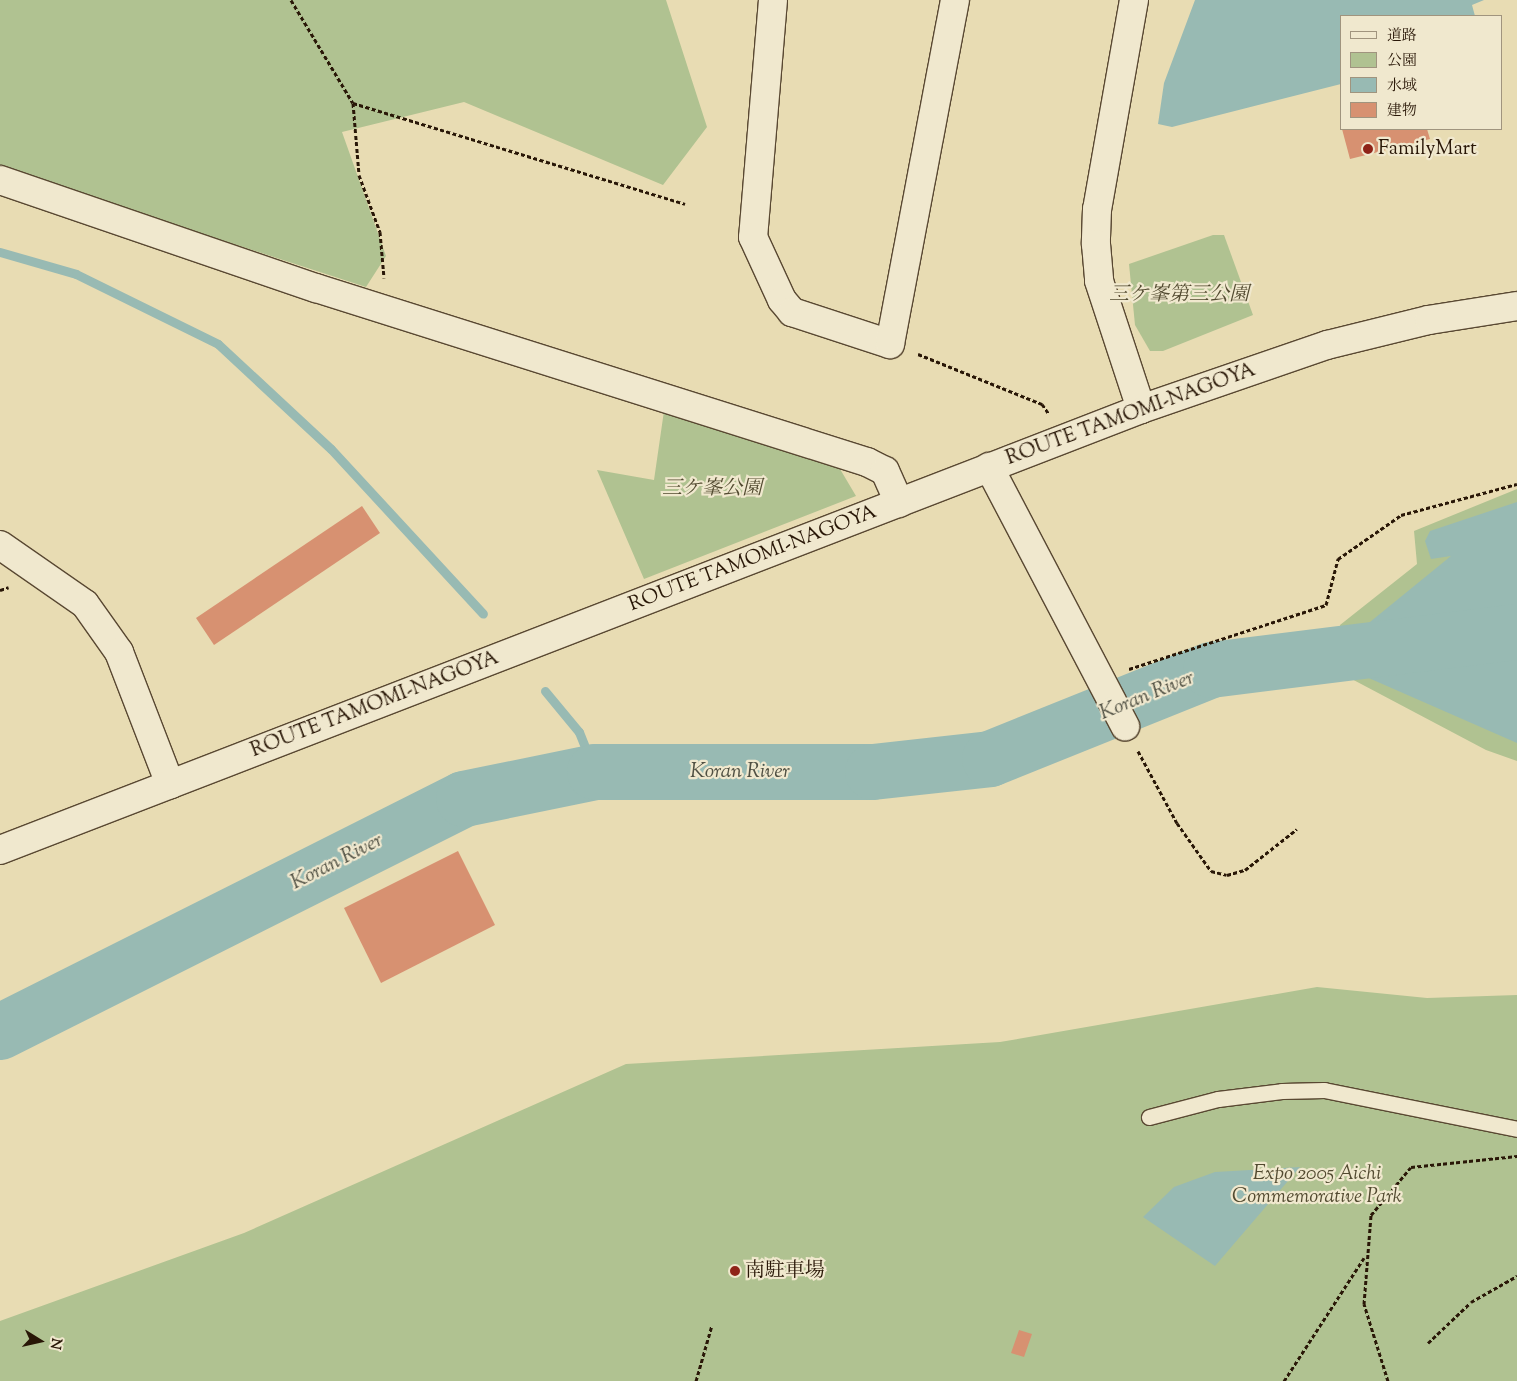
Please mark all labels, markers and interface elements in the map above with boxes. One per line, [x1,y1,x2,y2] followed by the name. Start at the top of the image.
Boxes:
[1340,15,1502,130] legend
[1387,26,1417,47] text: 道路
[1387,51,1417,72] text: 公園
[1387,76,1417,97] text: 水域
[1387,101,1417,122] text: 建物
[1378,137,1477,161] place label: FamilyMart
[1362,143,1374,155] marker: FamilyMart
[1109,283,1249,307] park label: 三ケ峯第三公園
[1003,359,1259,471] street label: ROUTE TAMOMI-NAGOYA
[662,477,762,501] park label: 三ケ峯公園
[626,501,880,617] street label: ROUTE TAMOMI-NAGOYA
[248,647,502,763] street label: ROUTE TAMOMI-NAGOYA
[1096,666,1198,726] water label: Koran River
[690,759,790,785] water label: Koran River
[287,828,387,896] water label: Koran River
[1232,1162,1402,1209] park label: Expo 2005 Aichi Commemorative Park
[745,1259,825,1283] place label: 南駐車場
[729,1265,741,1277] marker: 南駐車場
[15,1316,65,1366] north arrow
[44,1336,66,1351] text: N

